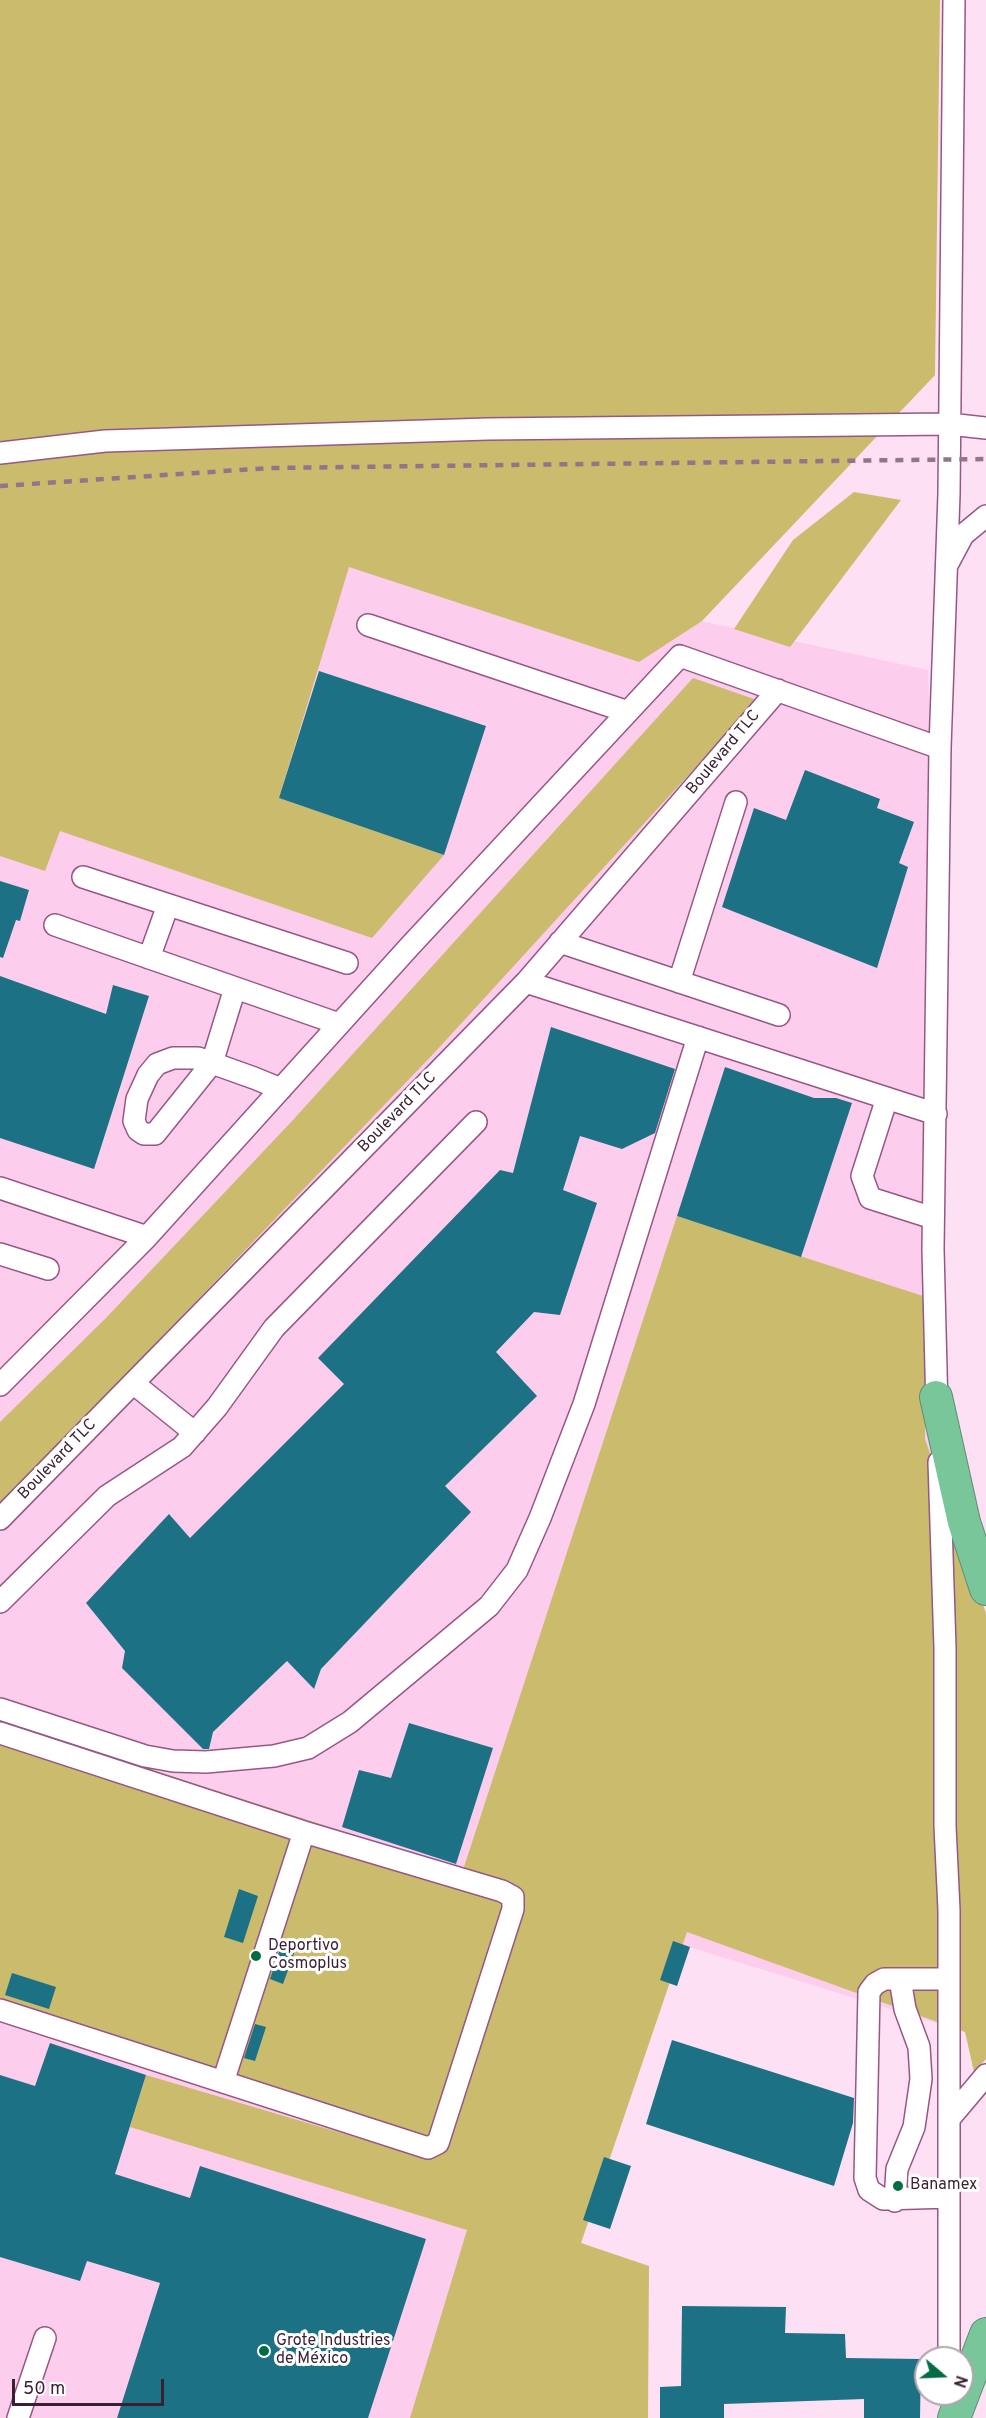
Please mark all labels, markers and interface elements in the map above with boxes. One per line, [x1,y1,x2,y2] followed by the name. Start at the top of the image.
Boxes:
[683,707,765,799] street label: Boulevard TLC
[355,1069,441,1157] street label: Boulevard TLC
[15,1416,101,1504] street label: Boulevard TLC
[268,1937,347,1975] place label: Deportivo Cosmoplus
[249,1949,263,1963] marker: Deportivo Cosmoplus
[910,2176,977,2196] place label: Banamex
[891,2179,905,2193] marker: Banamex
[276,2332,391,2370] place label: Grote Industries de México
[257,2344,271,2358] marker: Grote Industries de México
[914,2346,974,2406] north arrow
[15,2367,166,2405] scale bar
[948,2373,970,2390] text: N
[23,2378,65,2401] text: 50 m

